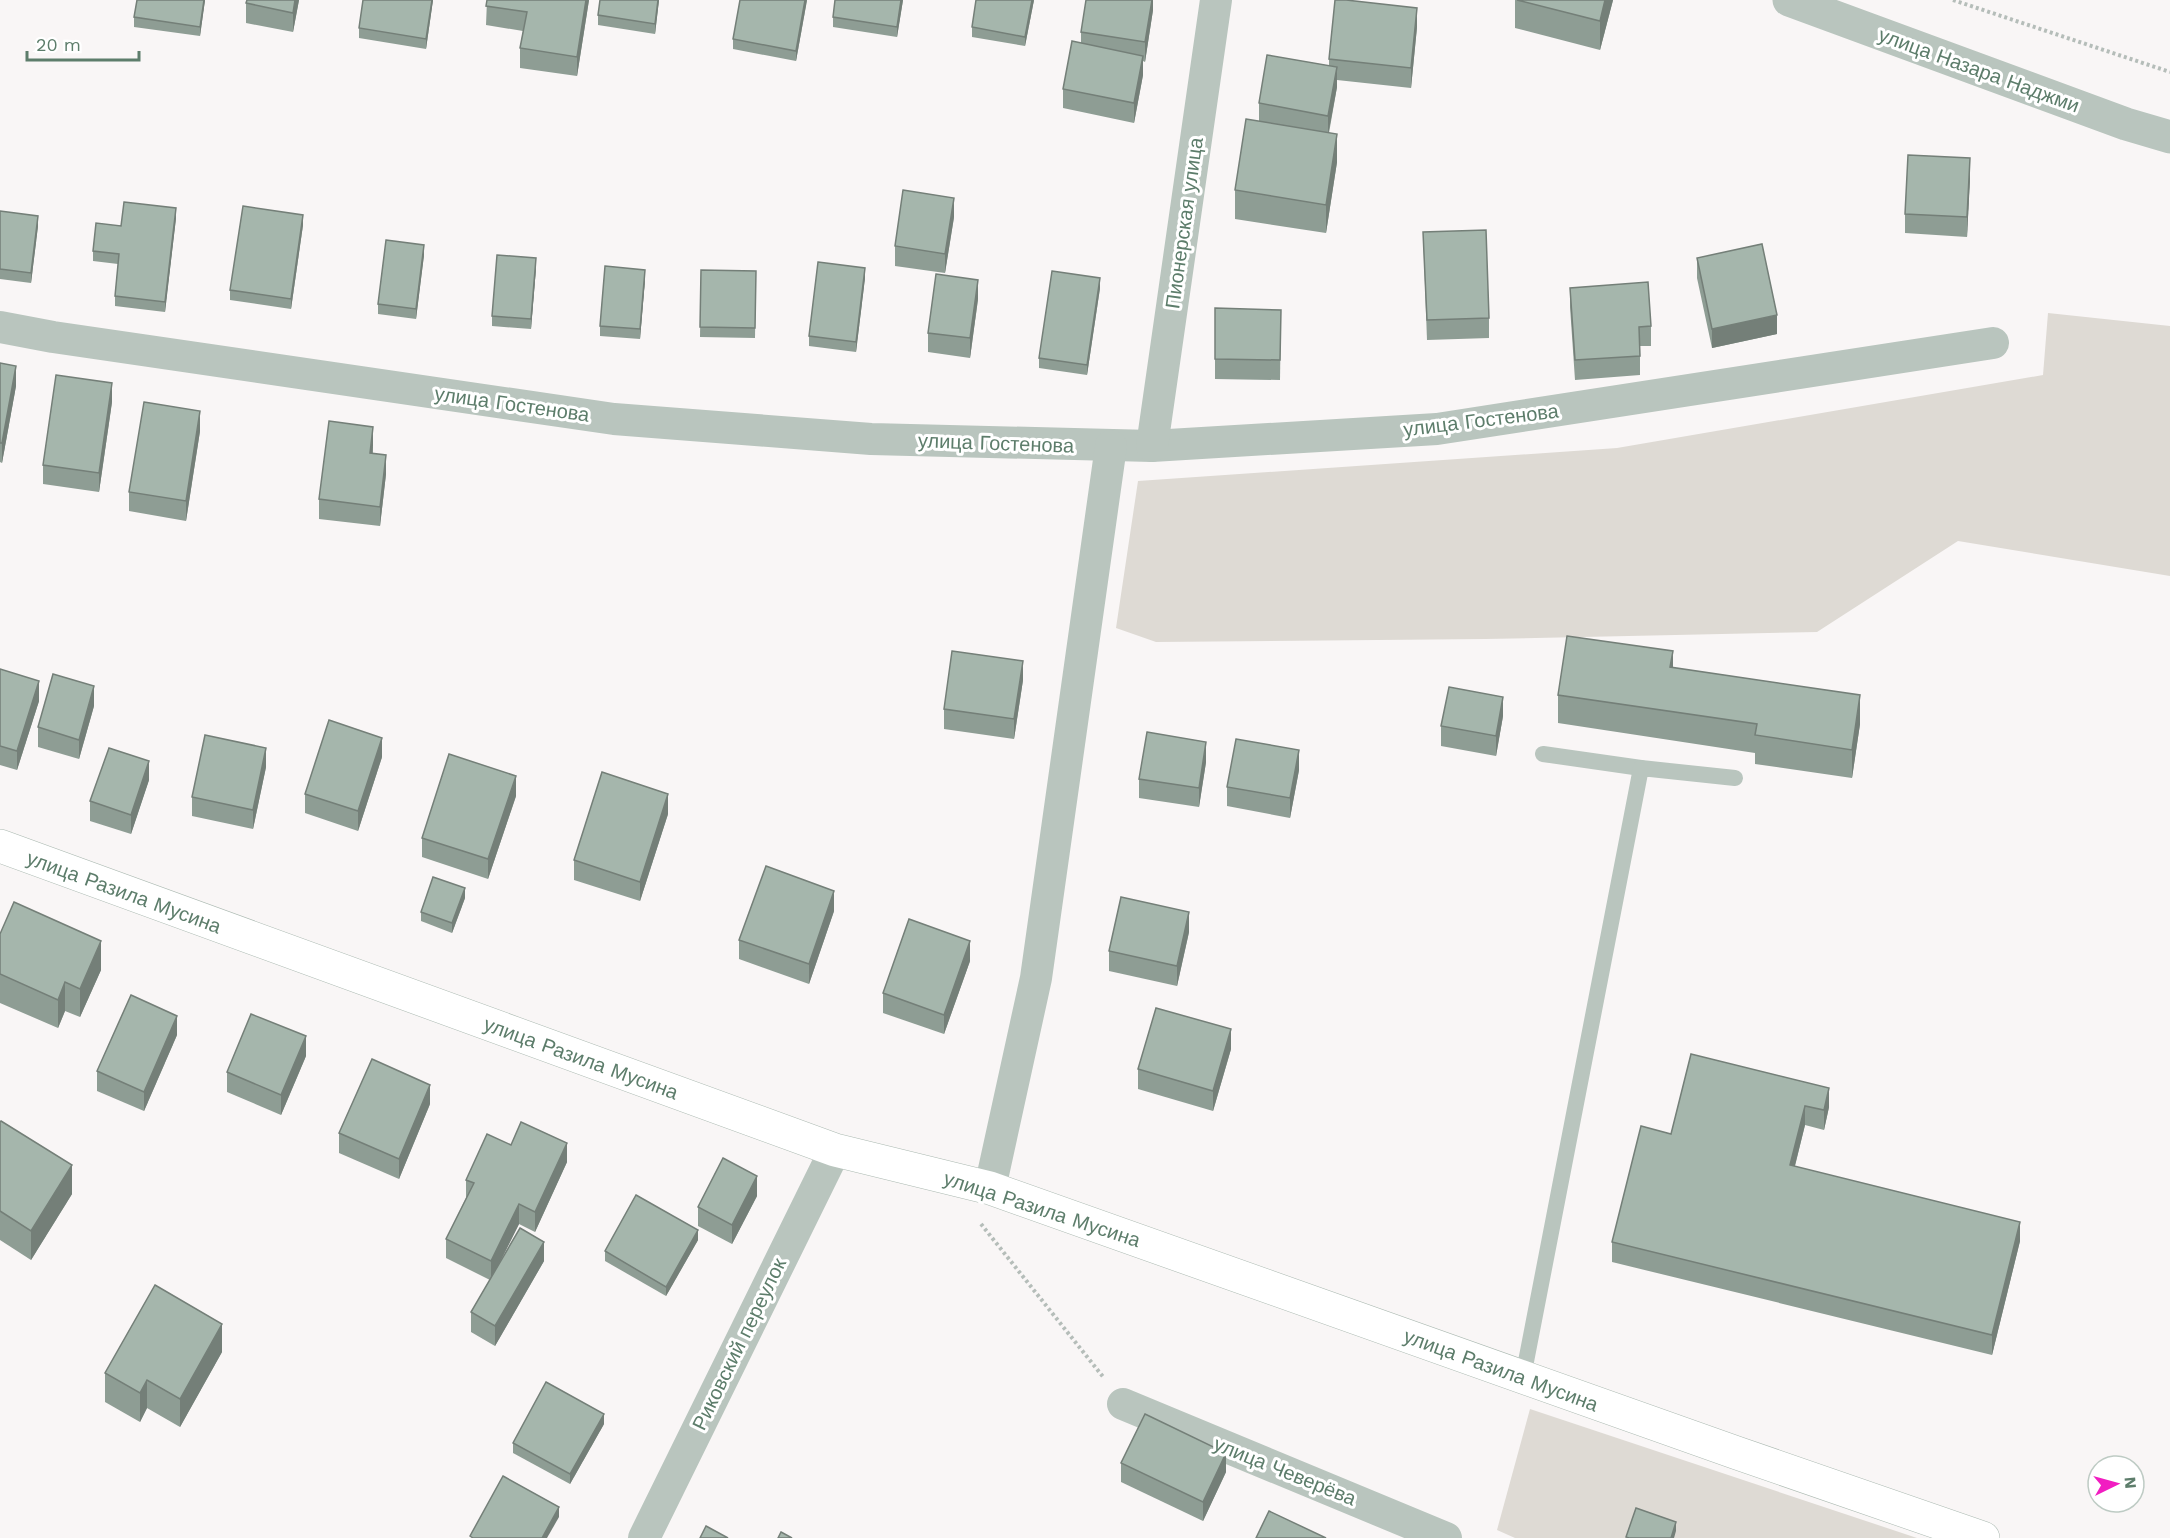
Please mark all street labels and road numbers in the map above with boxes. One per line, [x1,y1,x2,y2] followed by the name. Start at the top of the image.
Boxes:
[1875,22,2083,118] street label: улица Назара Наджми
[1160,135,1208,310] street label: Пионерская улица
[433,381,592,427] street label: улица Гостенова
[1402,398,1561,441] street label: улица Гостенова
[918,428,1075,458] street label: улица Гостенова
[23,846,225,939] street label: улица Разила Мусина
[480,1012,682,1105] street label: улица Разила Мусина
[941,1166,1144,1252] street label: улица Разила Мусина
[687,1254,791,1434] street label: Риковский переулок
[1400,1324,1602,1417] street label: улица Разила Мусина
[1210,1431,1361,1511] street label: улица Чеверёва

